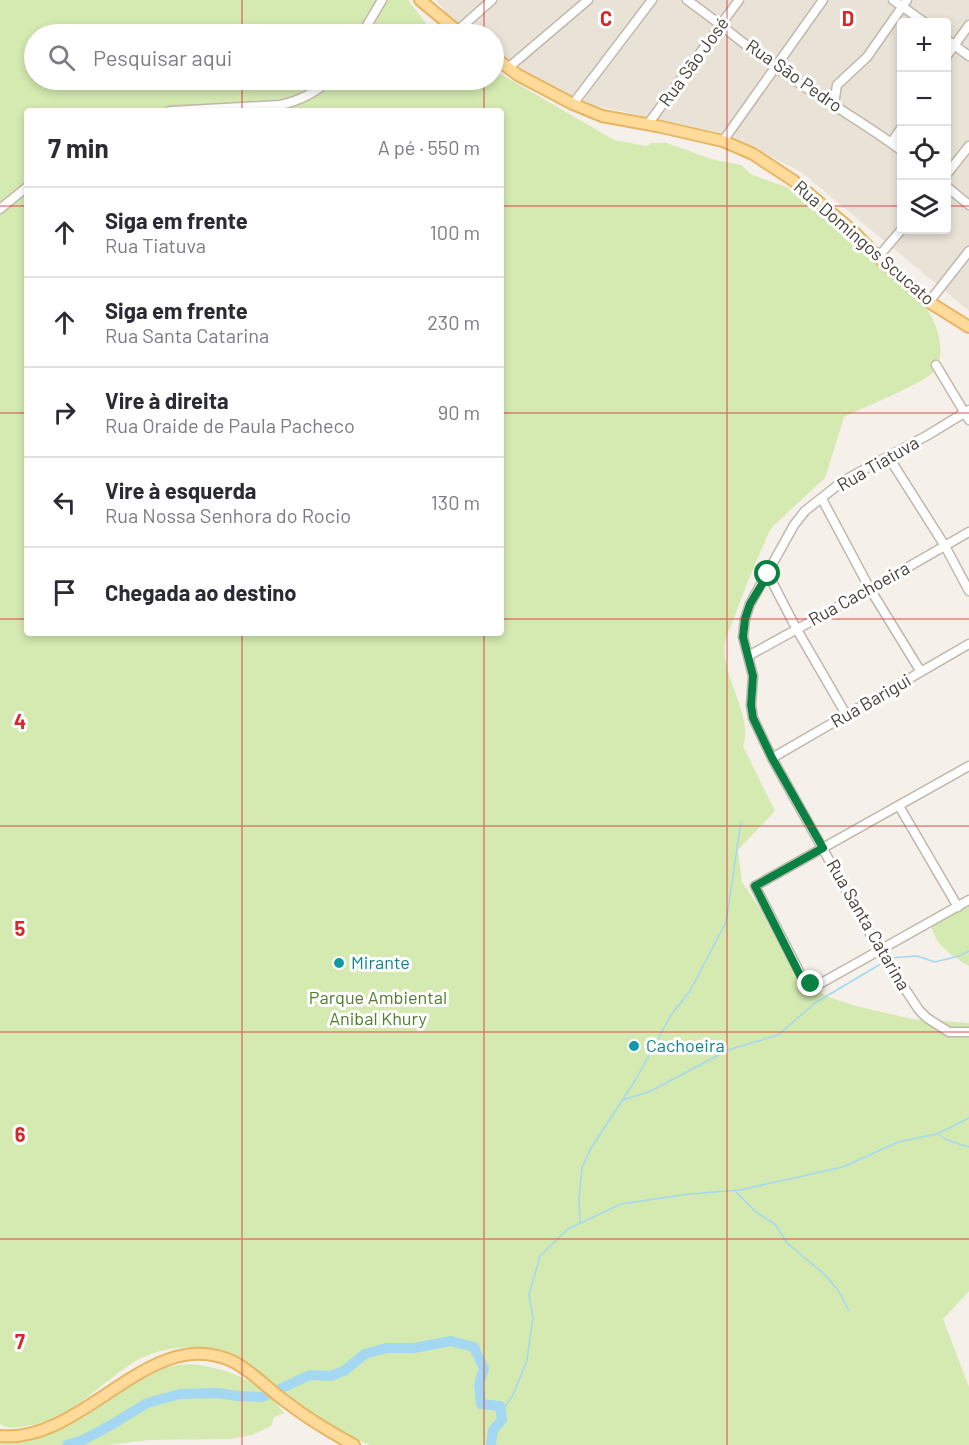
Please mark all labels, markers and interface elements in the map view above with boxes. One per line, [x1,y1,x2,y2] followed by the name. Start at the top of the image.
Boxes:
[600,6,612,30] text: C
[842,6,854,30] text: D
[653,13,733,110] street label: Rua São José
[897,18,951,234] map controls
[897,18,951,72] button: +
[24,24,504,90] search box
[742,34,847,116] street label: Rua São Pedro
[45,41,78,74] icon: search
[93,44,232,70] text: Pesquisar aqui
[897,72,951,126] button: −
[897,126,951,180] button: locate
[48,132,109,163] text: 7 min
[378,135,480,159] text: A pé · 550 m
[790,175,940,309] street label: Rua Domingos Scucato
[897,180,951,234] button: layers
[105,207,248,233] text: Siga em frente
[48,216,81,249] icon: ahead
[430,220,480,244] text: 100 m
[105,233,206,257] text: Rua Tiatuva
[105,297,248,323] text: Siga em frente
[48,306,81,339] icon: ahead
[427,310,480,334] text: 230 m
[105,323,269,347] text: Rua Santa Catarina
[105,387,229,413] text: Vire à direita
[48,396,81,429] icon: right
[438,400,480,424] text: 90 m
[105,413,355,437] text: Rua Oraide de Paula Pacheco
[833,431,922,495] street label: Rua Tiatuva
[105,477,256,503] text: Vire à esquerda
[48,486,81,519] icon: left
[431,490,480,514] text: 130 m
[105,503,351,527] text: Rua Nossa Senhora do Rocio
[804,556,913,630] street label: Rua Cachoeira
[754,560,780,586] route start
[48,576,81,609] icon: arrive
[105,579,296,605] text: Chegada ao destino
[827,668,914,732] street label: Rua Barigui
[14,709,26,733] text: 4
[822,855,915,994] street label: Rua Santa Catarina
[15,916,26,940] text: 5
[351,951,410,973] place label: Mirante
[332,956,346,970] marker: Mirante
[797,970,823,996] route end
[309,986,447,1029] park label: Parque Ambiental Anibal Khury
[646,1034,725,1056] place label: Cachoeira
[627,1039,641,1053] marker: Cachoeira
[15,1122,26,1146] text: 6
[15,1329,25,1353] text: 7

